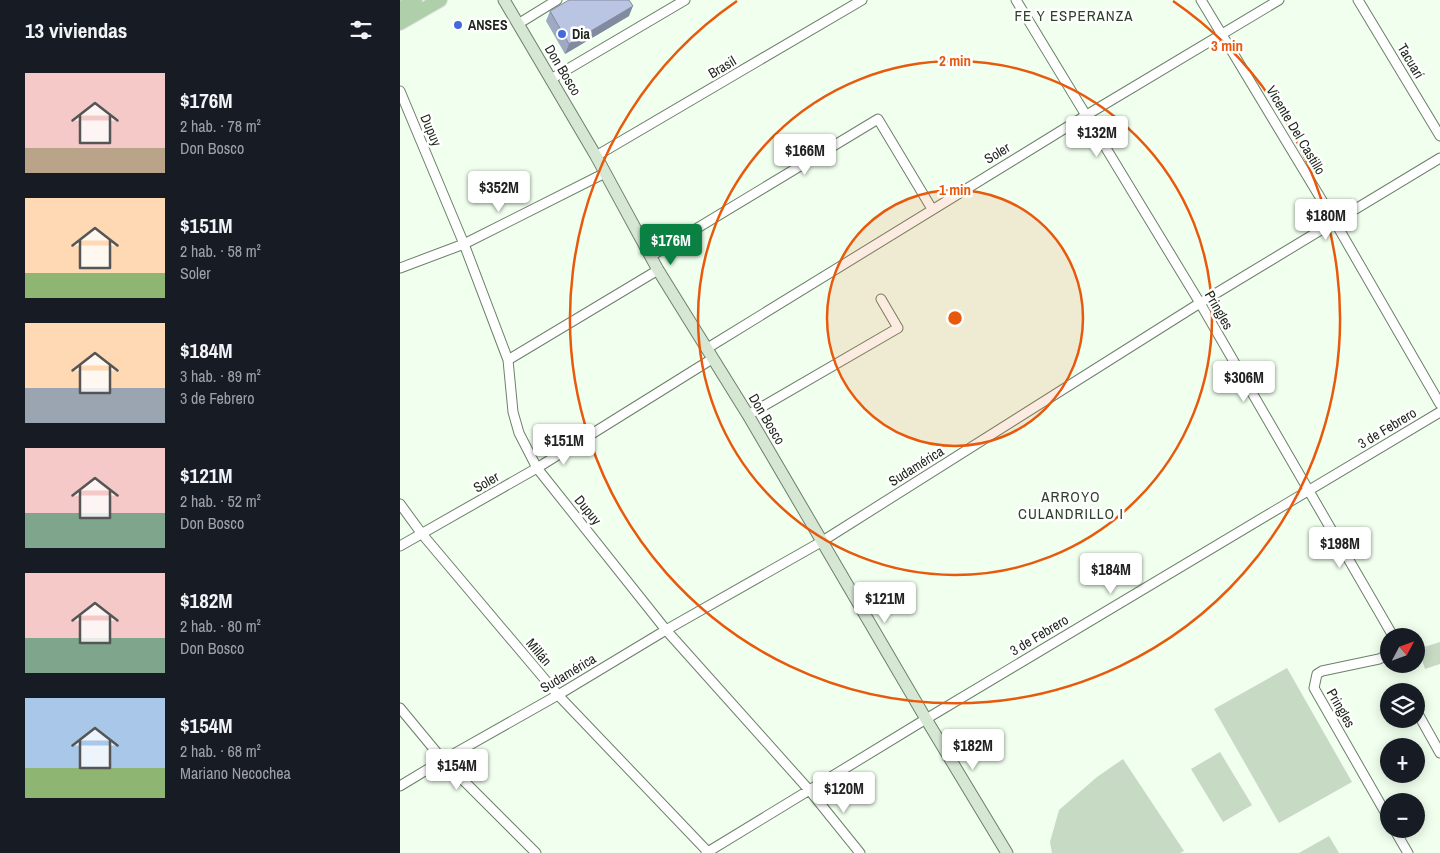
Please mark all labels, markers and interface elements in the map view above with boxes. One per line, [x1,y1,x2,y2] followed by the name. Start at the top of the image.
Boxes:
[1015,5,1133,26] district label: FE Y ESPERANZA
[25,16,127,45] text: 13 viviendas
[347,16,375,44] icon: filters
[468,16,508,34] place label: ANSES
[452,19,464,31] marker: ANSES
[572,25,590,43] place label: Dia
[556,28,568,40] marker: Dia
[1211,35,1243,56] text: 3 min
[1394,40,1429,83] street label: Tacuarí
[541,41,585,99] street label: Don Bosco
[939,50,971,71] text: 2 min
[705,52,739,82] street label: Brasil
[1262,82,1330,178] street label: Vicente Del Castillo
[180,86,233,115] text: $176M
[65,93,125,153] icon: home
[416,111,446,149] street label: Dupuy
[180,115,261,137] text: 2 hab. · 78 m²
[1062,116,1132,158] pin: $132M
[1077,121,1117,143] text: $132M
[770,134,840,176] pin: $166M
[180,137,244,159] text: Don Bosco
[981,138,1013,168] street label: Soler
[785,139,825,161] text: $166M
[464,170,534,213] pin: $352M
[479,176,519,198] text: $352M
[939,179,971,200] text: 1 min
[1291,198,1361,241] pin: $180M
[1306,204,1346,226] text: $180M
[180,211,233,240] text: $151M
[65,218,125,278] icon: home
[636,224,706,266] pin: $176M
[651,229,691,251] text: $176M
[180,240,261,262] text: 2 hab. · 58 m²
[180,262,211,284] text: Soler
[1201,287,1237,333] street label: Pringles
[946,309,964,327] centre of rings
[180,336,233,365] text: $184M
[65,343,125,403] icon: home
[1209,360,1279,403] pin: $306M
[180,365,261,387] text: 3 hab. · 89 m²
[1224,366,1264,388] text: $306M
[180,387,254,409] text: 3 de Febrero
[745,390,789,448] street label: Don Bosco
[1354,404,1420,452] street label: 3 de Febrero
[529,424,599,466] pin: $151M
[544,429,584,451] text: $151M
[885,442,948,490] street label: Sudamérica
[180,461,233,490] text: $121M
[470,467,502,496] street label: Soler
[65,468,125,528] icon: home
[1018,486,1124,524] district label: ARROYO CULANDRILLO I
[180,490,261,512] text: 2 hab. · 52 m²
[571,491,606,529] street label: Dupuy
[180,512,244,534] text: Don Bosco
[1305,526,1375,569] pin: $198M
[1320,532,1360,554] text: $198M
[1076,552,1146,595] pin: $184M
[1091,558,1131,580] text: $184M
[850,582,920,624] pin: $121M
[180,586,233,615] text: $182M
[865,587,905,609] text: $121M
[65,593,125,653] icon: home
[1006,611,1072,659] street label: 3 de Febrero
[180,615,261,637] text: 2 hab. · 80 m²
[1380,628,1425,672] north arrow
[1380,628,1425,838] map controls
[522,634,556,670] street label: Millán
[180,637,244,659] text: Don Bosco
[537,649,600,697] street label: Sudamérica
[1380,683,1425,728] button: layers
[1323,685,1359,731] street label: Pringles
[180,711,233,740] text: $154M
[65,718,125,778] icon: home
[938,728,1008,771] pin: $182M
[953,734,993,756] text: $182M
[1380,738,1425,783] button: +
[180,740,261,762] text: 2 hab. · 68 m²
[422,748,492,791] pin: $154M
[437,754,477,776] text: $154M
[180,762,291,784] text: Mariano Necochea
[809,772,879,814] pin: $120M
[824,777,864,799] text: $120M
[1380,793,1425,838] button: −

